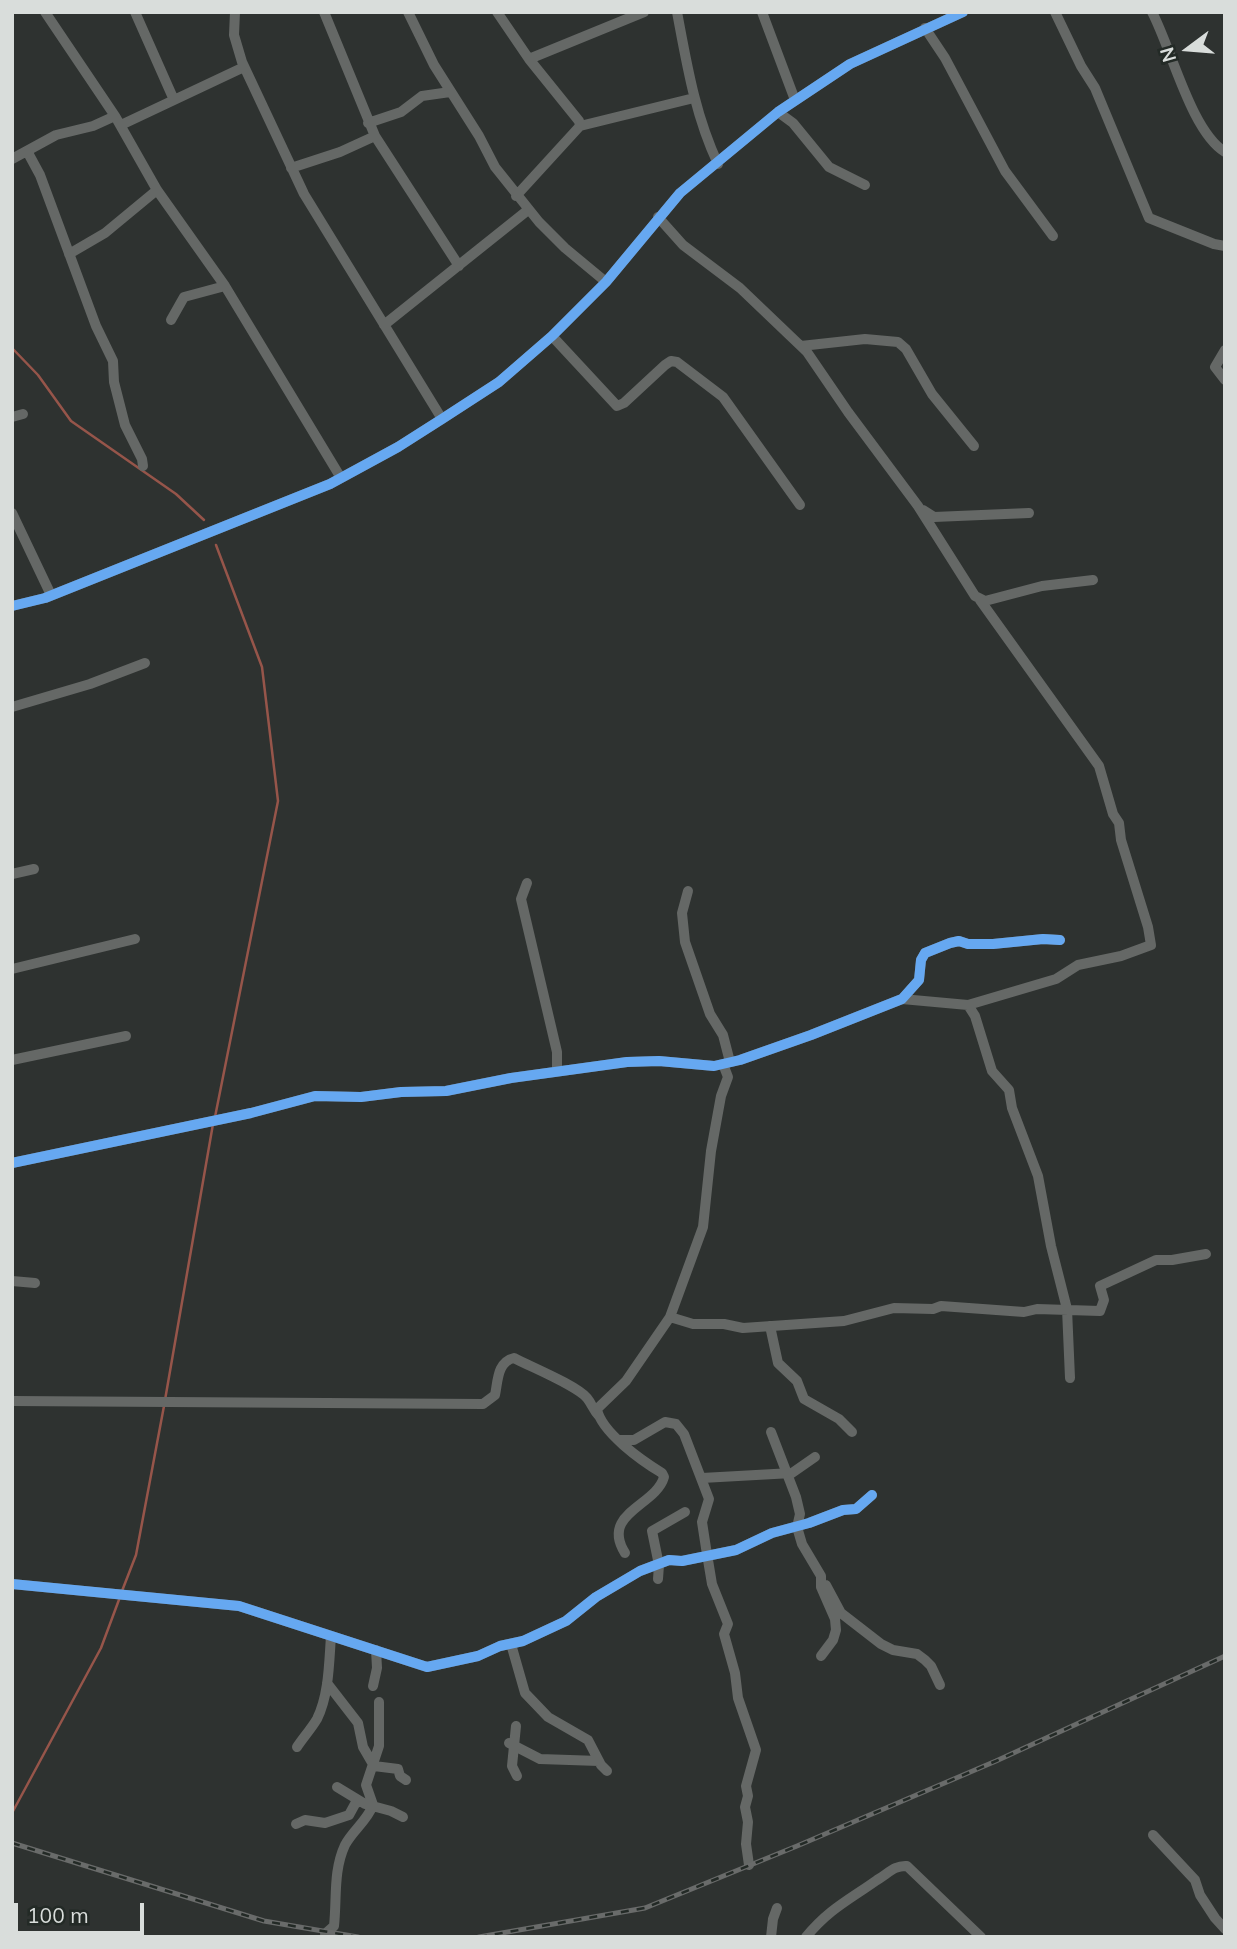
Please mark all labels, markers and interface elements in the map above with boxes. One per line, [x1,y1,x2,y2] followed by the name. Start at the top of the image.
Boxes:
[1153,14,1223,84] north arrow
[1154,45,1181,65] text: N
[18,1890,147,1934] scale bar
[27,1902,89,1928] text: 100 m

